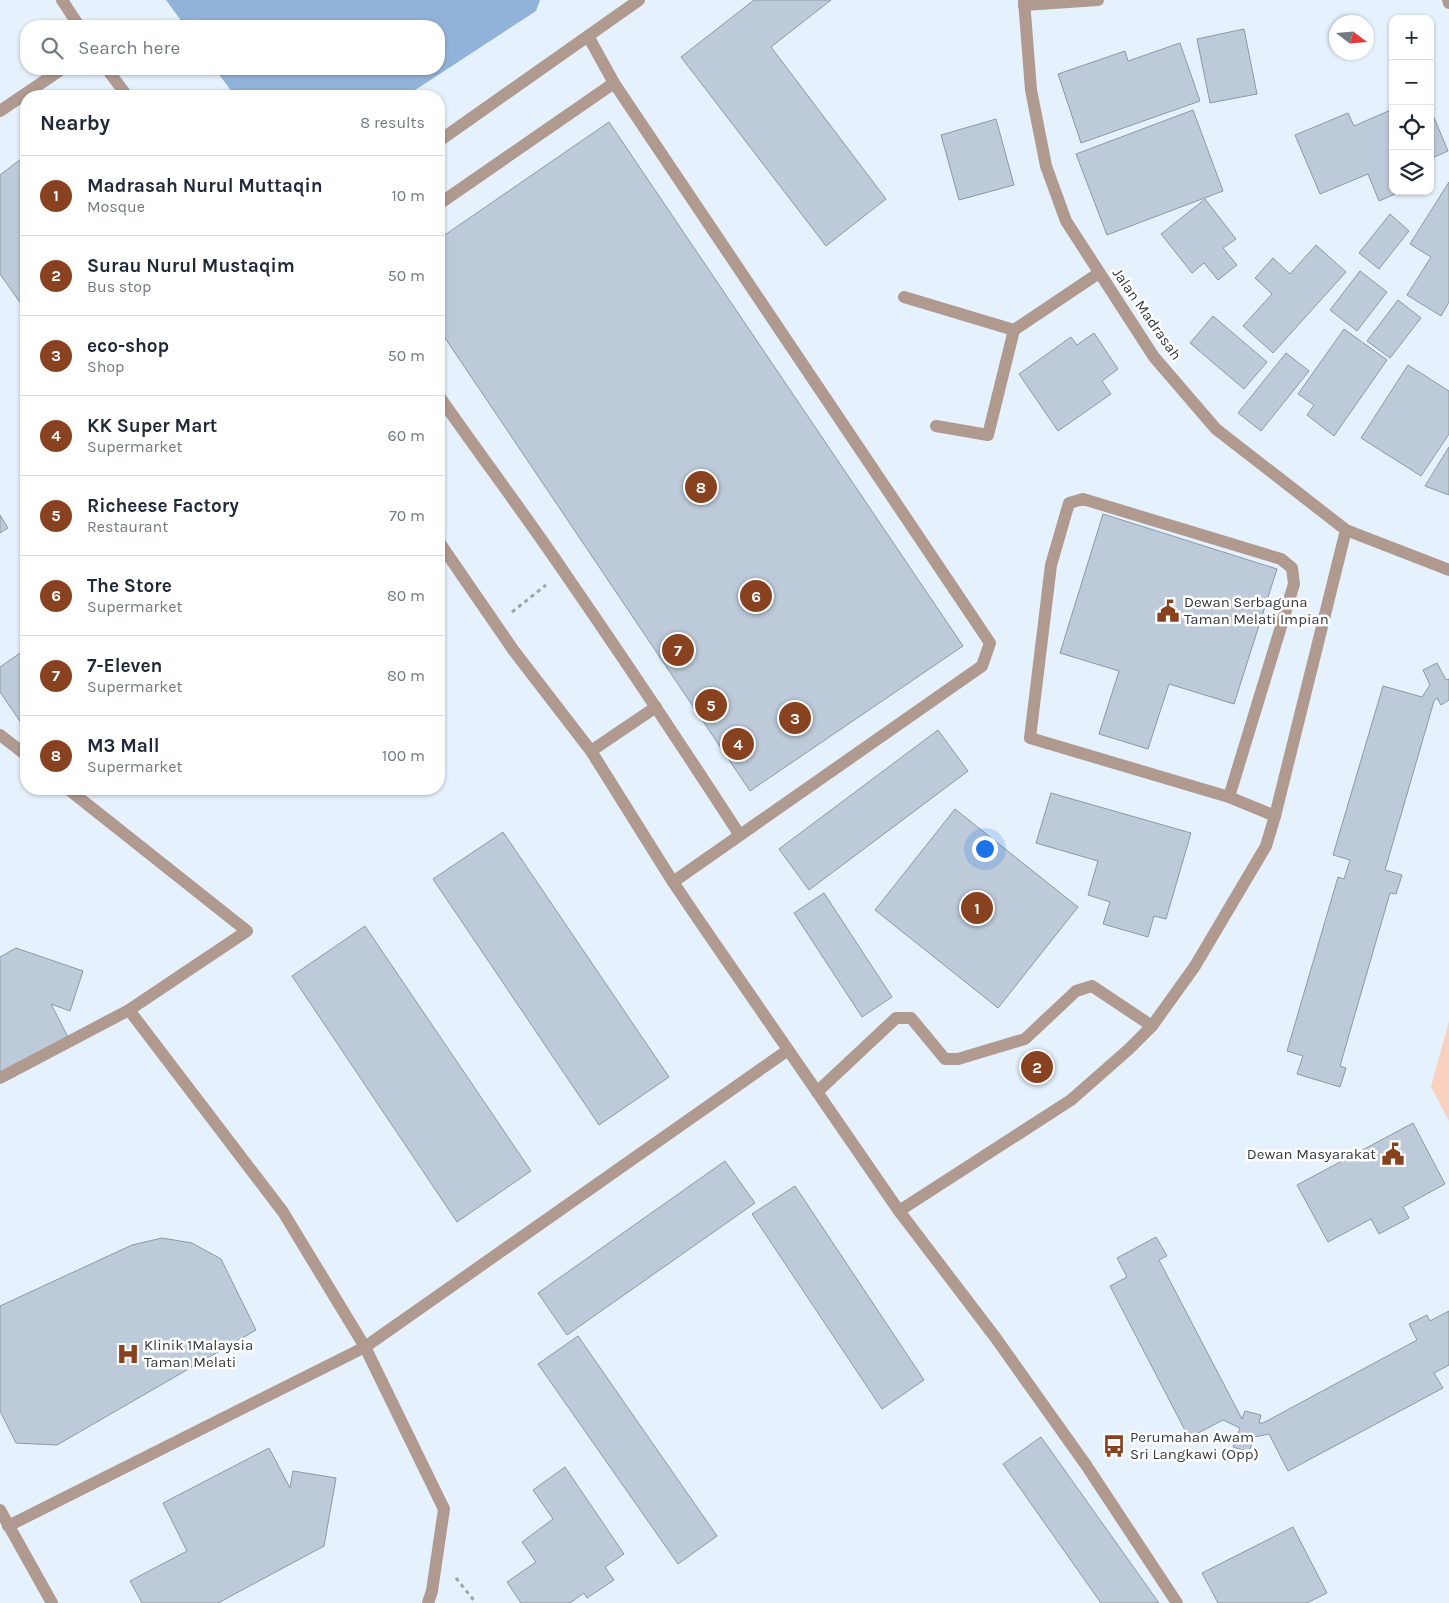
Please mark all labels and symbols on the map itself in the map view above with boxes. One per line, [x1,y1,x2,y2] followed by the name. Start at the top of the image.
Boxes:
[1329,15,1374,60] north arrow
[1109,265,1185,363] street label: Jalan Madrasah
[685,468,717,506] pin: 8
[740,577,772,615] pin: 6
[1184,593,1329,628] place label: Dewan Serbaguna Taman Melati Impian
[1155,598,1181,624] public building icon: Dewan Serbaguna Taman Melati Impian
[662,631,694,669] pin: 7
[695,686,727,724] pin: 5
[779,699,811,737] pin: 3
[722,725,754,763] pin: 4
[972,836,998,862] your location
[961,889,993,927] pin: 1
[1021,1048,1053,1086] pin: 2
[1380,1141,1406,1167] public building icon: Dewan Masyarakat
[1247,1145,1376,1163] place label: Dewan Masyarakat
[144,1336,253,1371] place label: Klinik 1Malaysia Taman Melati
[115,1341,141,1367] hospital icon: Klinik 1Malaysia Taman Melati
[1130,1428,1259,1463] place label: Perumahan Awam Sri Langkawi (Opp)
[1101,1433,1127,1459] bus stop icon: Perumahan Awam Sri Langkawi (Opp)

